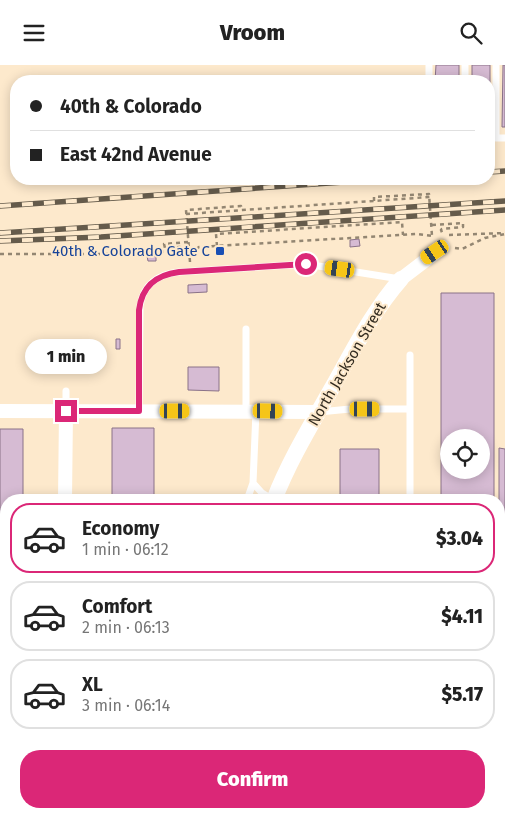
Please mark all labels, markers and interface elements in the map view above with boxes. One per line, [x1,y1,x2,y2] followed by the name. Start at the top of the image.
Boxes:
[20,19,48,47] icon: menu
[220,19,285,46] text: Vroom
[457,19,485,47] icon: search
[60,95,202,118] text: 40th & Colorado
[60,143,212,166] text: East 42nd Avenue
[418,237,451,267] car
[52,242,211,260] place label: 40th & Colorado Gate C
[214,245,226,257] marker: 40th & Colorado Gate C
[295,253,317,275] route start
[324,259,355,279] car
[304,299,390,429] street label: North Jackson Street
[25,339,107,373] callout: 1 min
[47,347,85,366] text: 1 min
[55,400,77,422] route end
[350,402,380,417] car
[252,403,283,419] car
[160,404,190,419] car
[440,429,490,479] map controls
[440,429,490,479] button: locate
[22,516,67,561] icon: car
[82,517,159,540] text: Economy
[436,527,483,550] text: $3.04
[82,540,169,559] text: 1 min · 06:12
[22,594,67,639] icon: car
[82,595,152,618] text: Comfort
[441,605,483,628] text: $4.11
[82,618,170,637] text: 2 min · 06:13
[22,672,67,717] icon: car
[82,673,103,696] text: XL
[441,683,483,706] text: $5.17
[82,696,170,715] text: 3 min · 06:14
[20,750,485,808] button: Confirm

